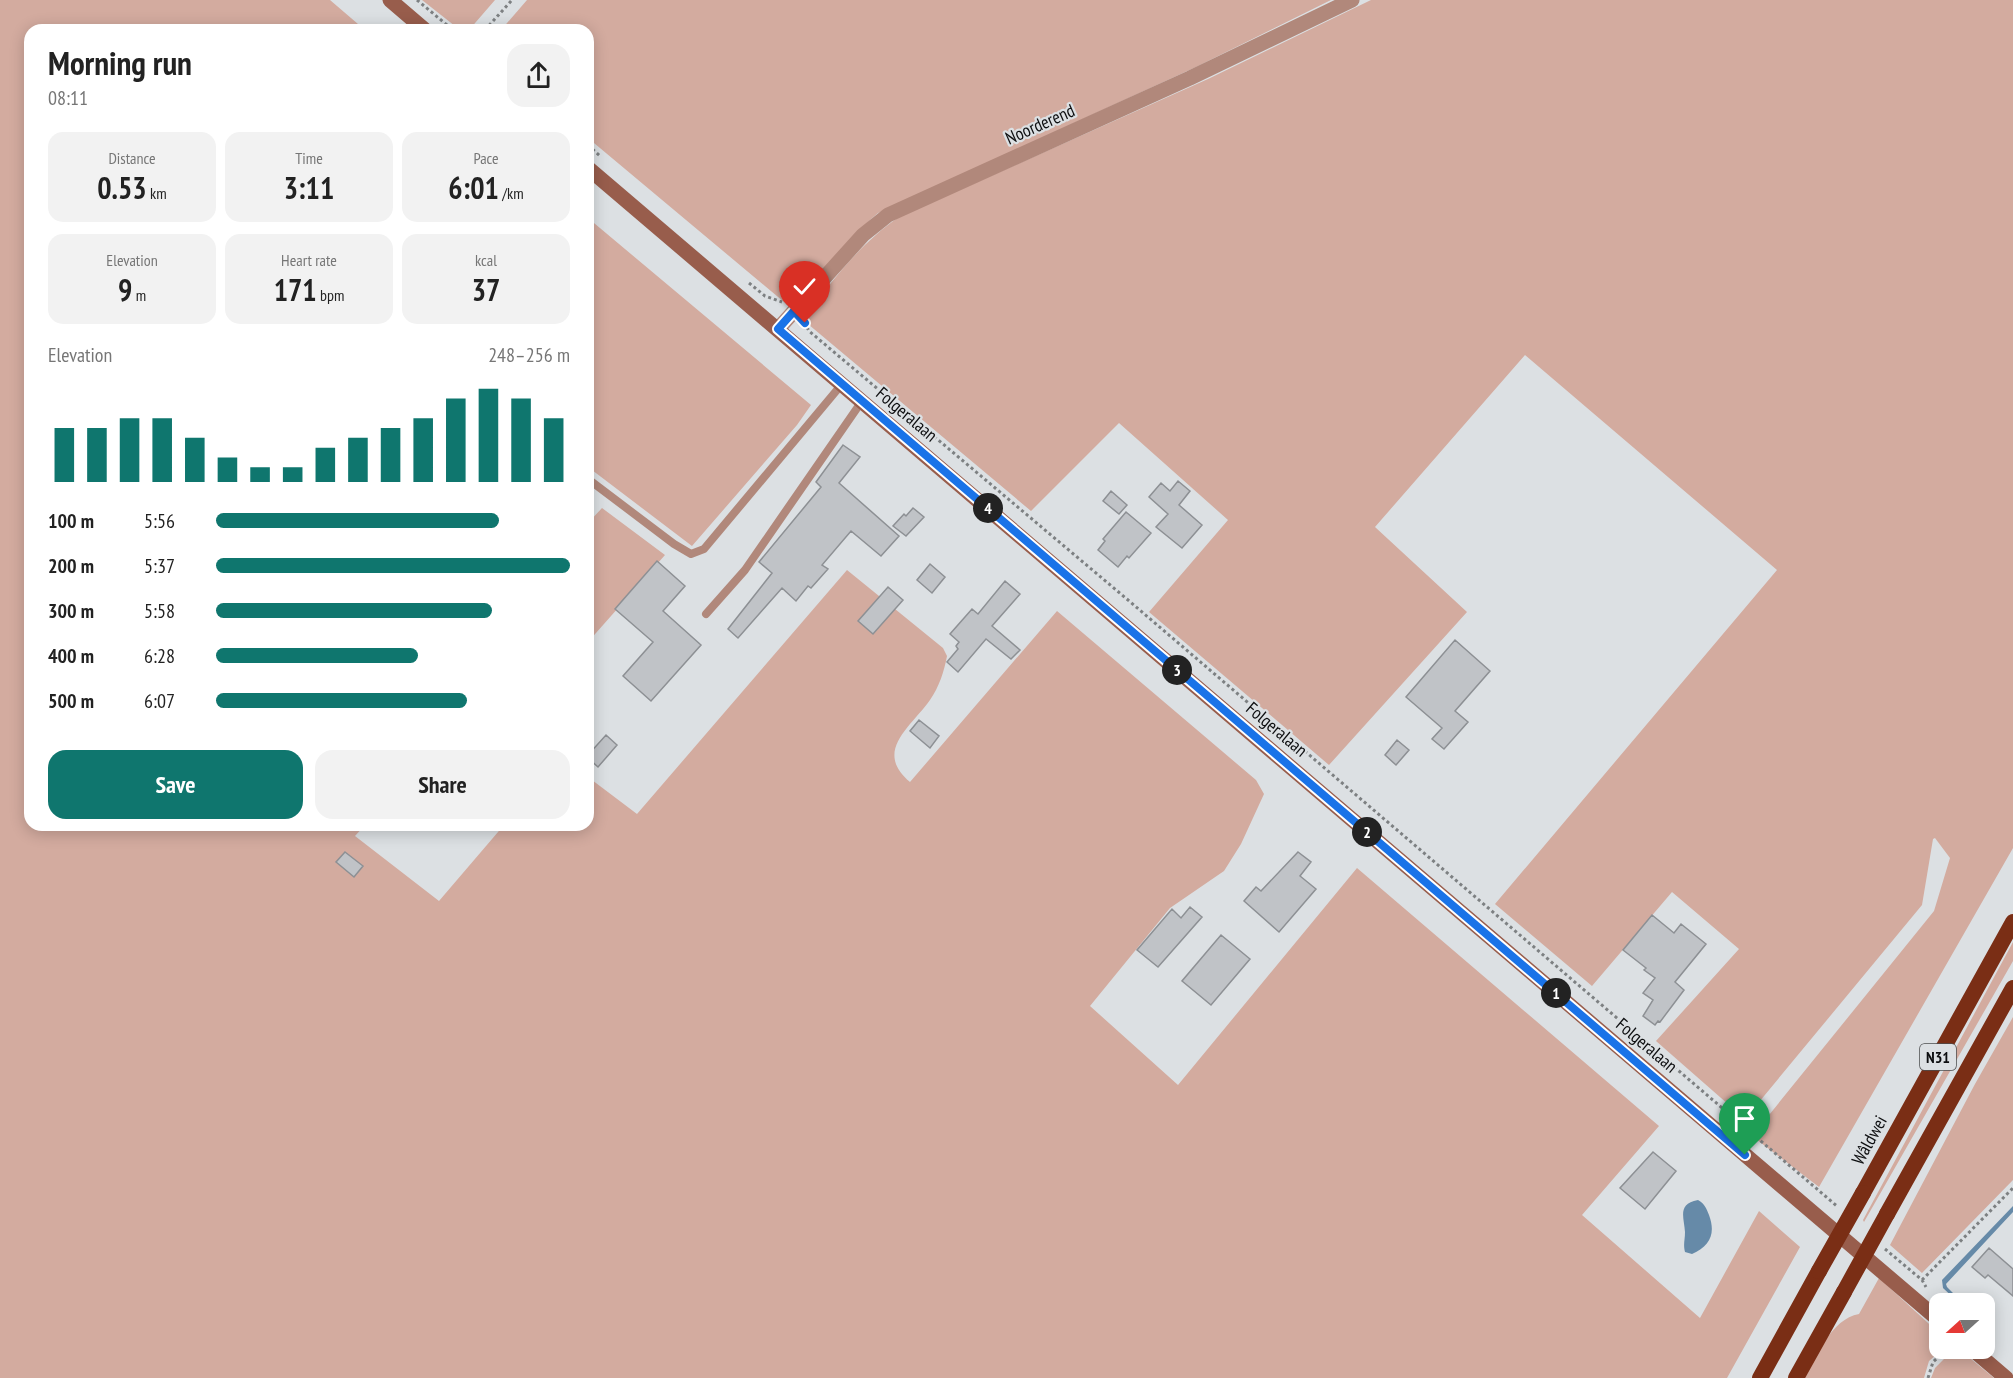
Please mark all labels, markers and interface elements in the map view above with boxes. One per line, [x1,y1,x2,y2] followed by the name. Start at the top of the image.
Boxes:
[48,41,192,84] text: Morning run
[507,44,570,107] button: share
[48,85,88,111] text: 08:11
[1002,99,1078,149] street label: Noorderend
[108,148,156,168] text: Distance
[295,148,323,168] text: Time
[473,148,499,168] text: Pace
[97,168,147,207] text: 0.53
[284,168,334,207] text: 3:11
[448,168,499,207] text: 6:01
[147,183,167,203] text: km
[499,183,524,203] text: /km
[106,250,158,270] text: Elevation
[281,250,337,270] text: Heart rate
[475,250,497,270] text: kcal
[779,261,830,323] pin
[118,270,132,309] text: 9
[274,270,317,309] text: 171
[472,270,500,309] text: 37
[788,270,821,303] icon: check
[132,285,146,305] text: m
[317,285,344,305] text: bpm
[48,342,112,368] text: Elevation
[488,342,570,368] text: 248–256 m
[872,382,942,446] street label: Folgeralaan
[973,493,1003,523] pin: 4
[984,498,992,518] text: 4
[48,508,94,534] text: 100 m
[144,508,175,534] text: 5:56
[48,553,94,579] text: 200 m
[144,553,175,579] text: 5:37
[48,598,94,624] text: 300 m
[144,598,175,624] text: 5:58
[48,643,94,669] text: 400 m
[144,643,175,669] text: 6:28
[1162,655,1192,685] pin: 3
[1173,660,1181,680] text: 3
[48,688,94,714] text: 500 m
[144,688,175,714] text: 6:07
[1242,697,1312,761] street label: Folgeralaan
[48,750,303,819] button: Save
[315,750,570,819] button: Share
[1352,817,1382,847] pin: 2
[1363,822,1371,842] text: 2
[1541,978,1571,1008] pin: 1
[1552,983,1560,1003] text: 1
[1612,1013,1682,1077] street label: Folgeralaan
[1920,1044,1956,1070] road number: N31
[1719,1093,1770,1155] pin
[1728,1102,1761,1135] icon: arrive
[1846,1111,1892,1169] street label: Wâldwei
[1929,1293,1995,1359] north arrow
[1929,1293,1995,1359] map controls

